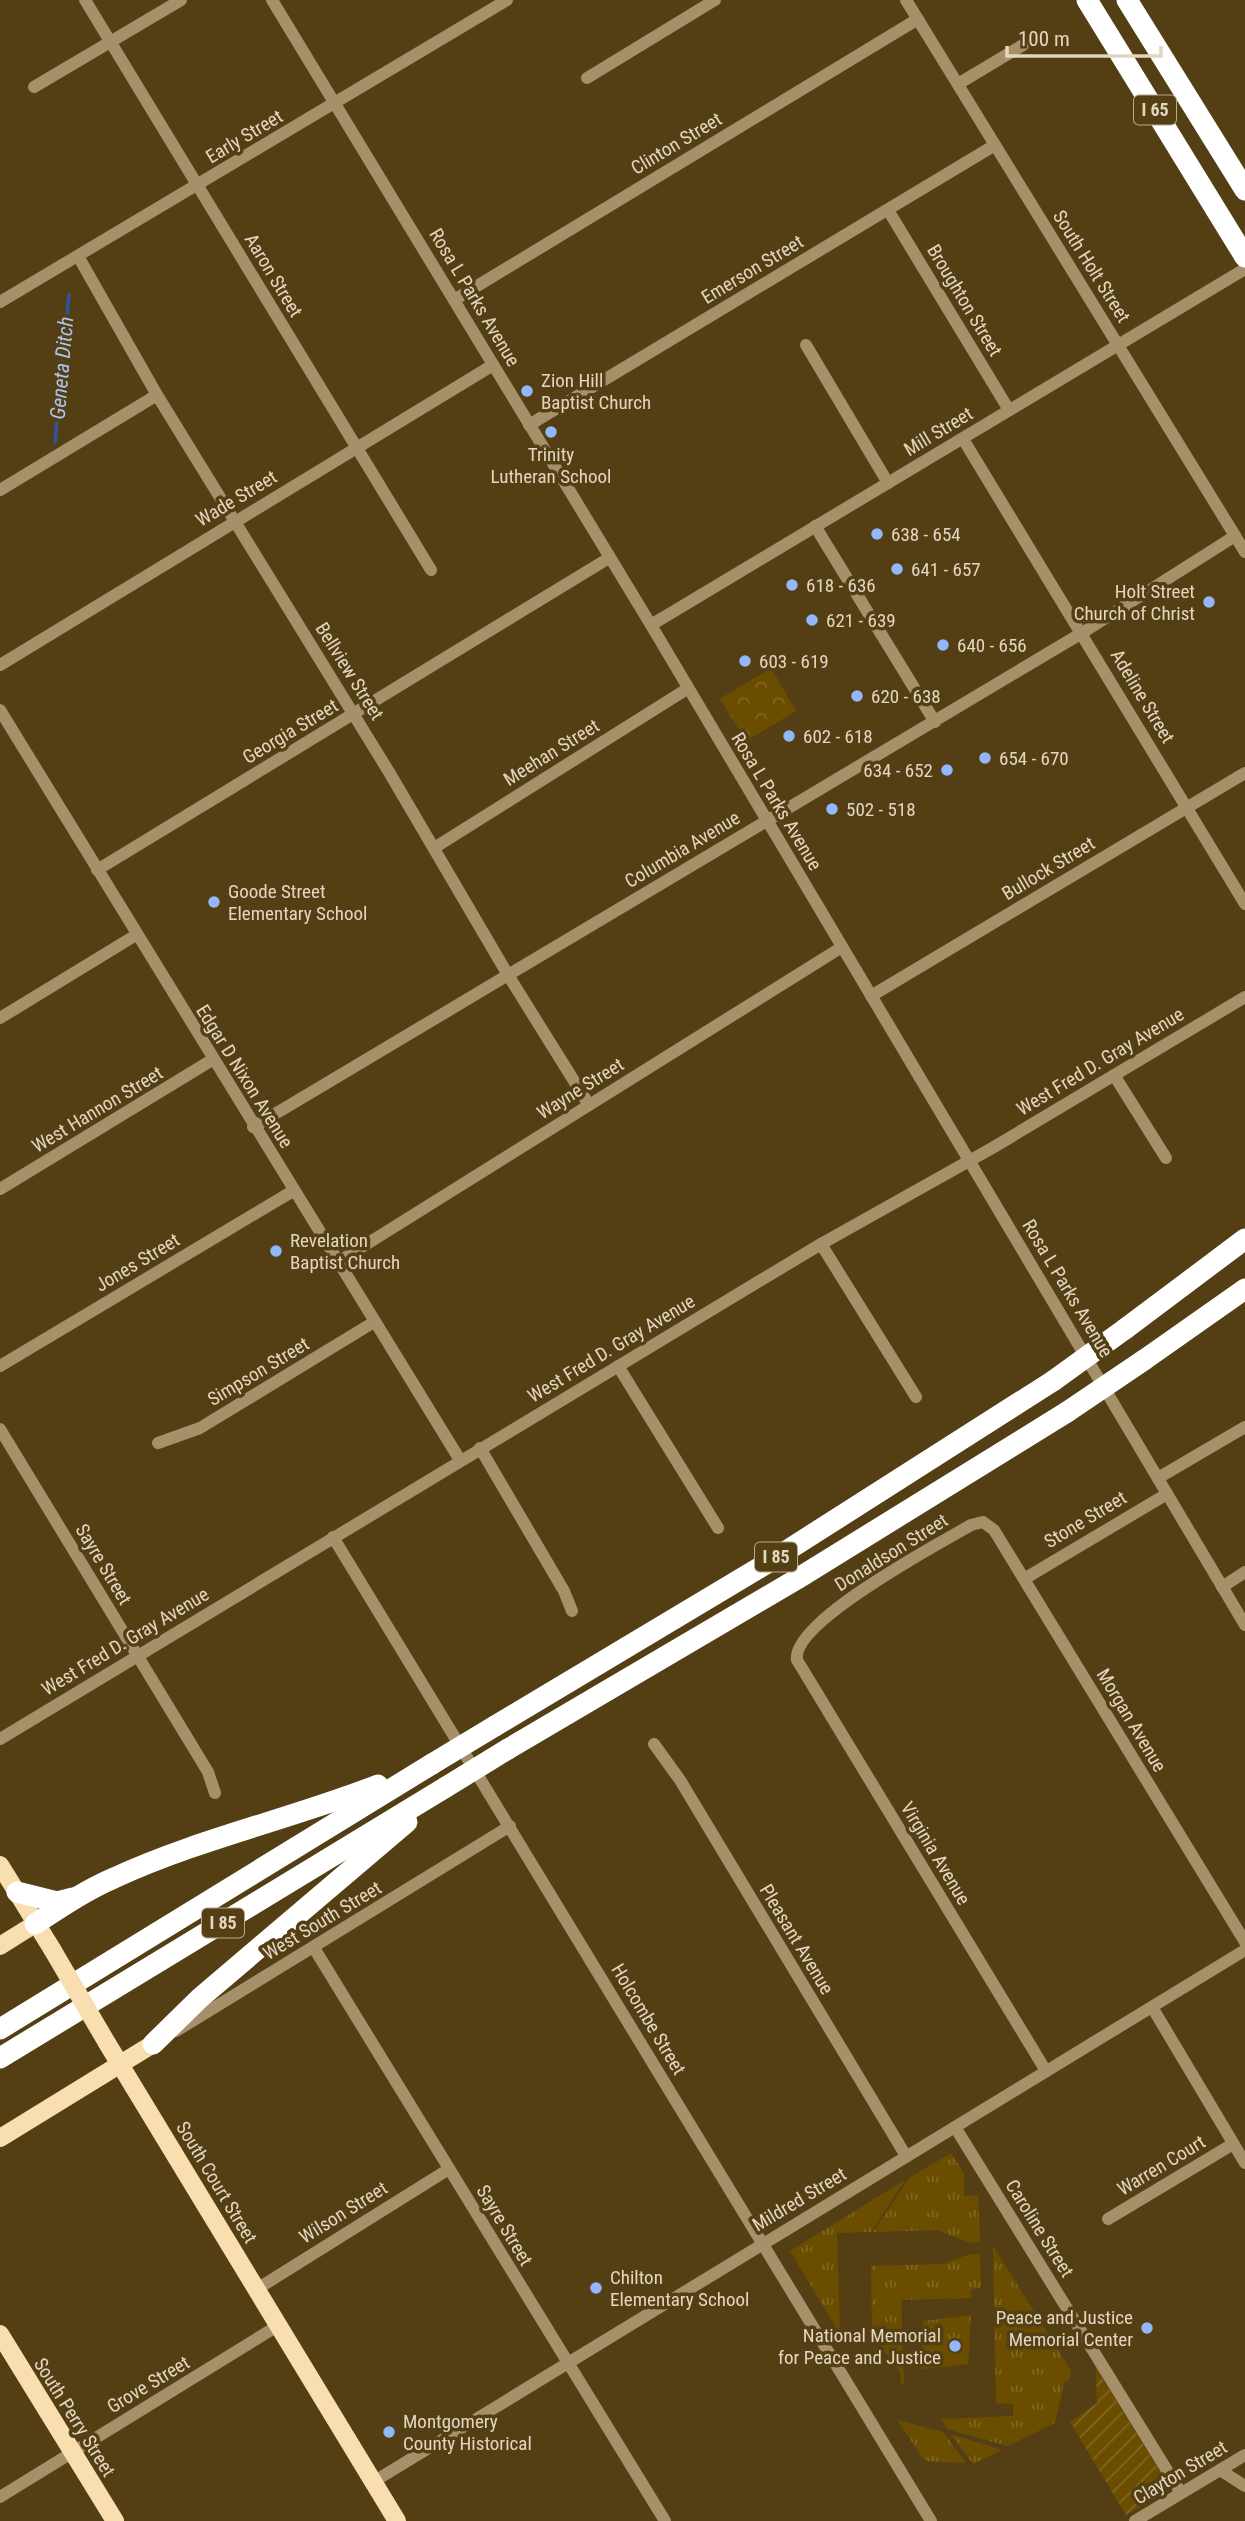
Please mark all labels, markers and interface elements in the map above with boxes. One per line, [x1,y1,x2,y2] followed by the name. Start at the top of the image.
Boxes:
[1007,14,1161,58] scale bar
[1018,27,1070,51] text: 100 m
[1134,96,1176,124] road number: I 65
[202,105,287,168] street label: Early Street
[627,107,726,179] street label: Clinton Street
[1048,206,1135,327] street label: South Holt Street
[424,224,525,370] street label: Rosa L Parks Avenue
[240,229,307,321] street label: Aaron Street
[697,230,807,309] street label: Emerson Street
[922,240,1007,360] street label: Broughton Street
[46,316,78,420] water label: Geneta Ditch
[541,369,651,414] place label: Zion Hill Baptist Church
[519,383,535,399] marker: Zion Hill Baptist Church
[900,402,977,461] street label: Mill Street
[543,424,559,440] marker: Trinity Lutheran School
[491,443,611,488] place label: Trinity Lutheran School
[192,465,281,532] street label: Wade Street
[891,523,961,546] place label: 638 - 654
[869,526,885,542] marker: 638 - 654
[911,558,981,581] place label: 641 - 657
[889,561,905,577] marker: 641 - 657
[806,574,876,597] place label: 618 - 636
[784,577,800,593] marker: 618 - 636
[1074,580,1195,625] place label: Holt Street Church of Christ
[1201,594,1217,610] marker: Holt Street Church of Christ
[826,609,896,632] place label: 621 - 639
[804,612,820,628] marker: 621 - 639
[311,618,389,724] street label: Bellview Street
[957,634,1027,657] place label: 640 - 656
[935,637,951,653] marker: 640 - 656
[1106,645,1179,747] street label: Adeline Street
[759,650,829,673] place label: 603 - 619
[737,653,753,669] marker: 603 - 619
[871,685,941,708] place label: 620 - 638
[849,688,865,704] marker: 620 - 638
[238,694,342,769] street label: Georgia Street
[499,714,603,791] street label: Meehan Street
[803,725,873,748] place label: 602 - 618
[726,728,827,874] street label: Rosa L Parks Avenue
[781,728,797,744] marker: 602 - 618
[999,747,1069,770] place label: 654 - 670
[977,750,993,766] marker: 654 - 670
[863,759,933,782] place label: 634 - 652
[939,762,955,778] marker: 634 - 652
[846,798,916,821] place label: 502 - 518
[824,801,840,817] marker: 502 - 518
[621,806,744,893] street label: Columbia Avenue
[998,832,1099,905] street label: Bullock Street
[228,880,367,925] place label: Goode Street Elementary School
[206,894,222,910] marker: Goode Street Elementary School
[191,1000,298,1152] street label: Edgar D Nixon Avenue
[1013,1002,1188,1120] street label: West Fred D. Gray Avenue
[533,1053,628,1124] street label: Wayne Street
[28,1061,167,1158] street label: West Hannon Street
[1017,1215,1118,1361] street label: Rosa L Parks Avenue
[91,1228,184,1297] street label: Jones Street
[290,1229,400,1274] place label: Revelation Baptist Church
[268,1243,284,1259] marker: Revelation Baptist Church
[524,1289,699,1407] street label: West Fred D. Gray Avenue
[203,1332,313,1411] street label: Simpson Street
[1040,1486,1131,1553] street label: Stone Street
[831,1509,952,1596] street label: Donaldson Street
[71,1520,137,1609] street label: Sayre Street
[755,1542,797,1572] road number: I 85
[38,1582,213,1700] street label: West Fred D. Gray Avenue
[1092,1665,1171,1776] street label: Morgan Avenue
[896,1798,975,1909] street label: Virginia Avenue
[259,1876,386,1965] street label: West South Street
[755,1880,839,1999] street label: Pleasant Avenue
[202,1909,244,1938] road number: I 85
[606,1960,691,2079] street label: Holcombe Street
[171,2117,262,2247] street label: South Court Street
[1113,2130,1209,2201] street label: Warren Court
[748,2162,850,2236] street label: Mildred Street
[1000,2175,1079,2281] street label: Caroline Street
[295,2176,392,2249] street label: Wilson Street
[472,2181,538,2270] street label: Sayre Street
[610,2266,749,2311] place label: Chilton Elementary School
[588,2280,604,2296] marker: Chilton Elementary School
[996,2306,1133,2351] place label: Peace and Justice Memorial Center
[1139,2320,1155,2336] marker: Peace and Justice Memorial Center
[778,2324,941,2369] place label: National Memorial for Peace and Justice
[947,2338,963,2354] marker: National Memorial for Peace and Justice
[103,2351,194,2418] street label: Grove Street
[29,2354,120,2481] street label: South Perry Street
[403,2410,532,2455] place label: Montgomery County Historical
[381,2424,397,2440] marker: Montgomery County Historical
[1129,2436,1231,2509] street label: Clayton Street

